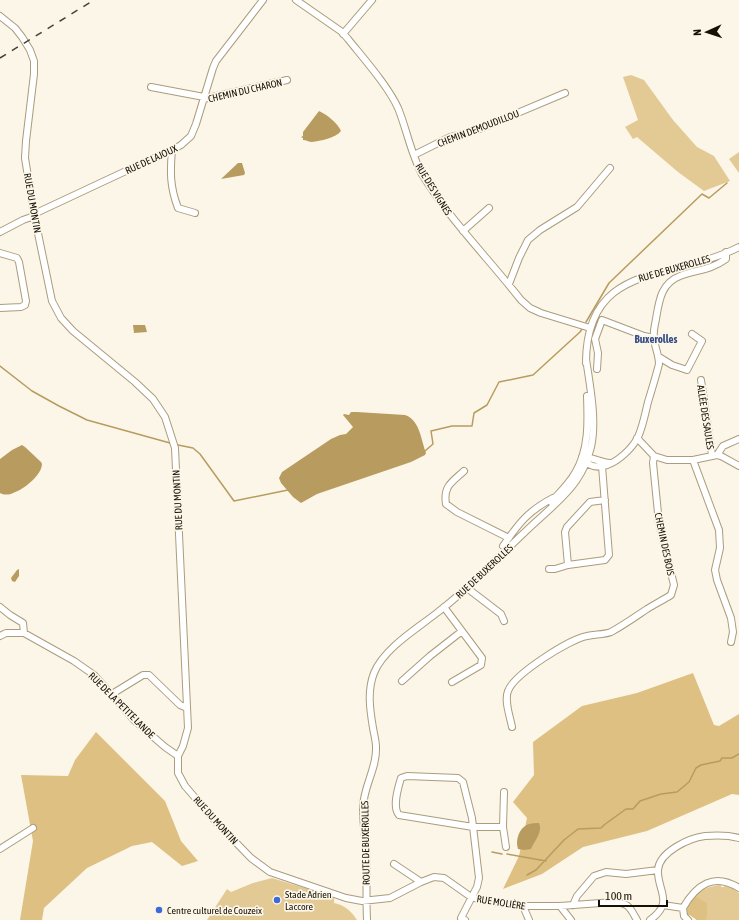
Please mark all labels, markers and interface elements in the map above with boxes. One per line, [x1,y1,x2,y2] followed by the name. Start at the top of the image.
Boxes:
[687,12,727,52] north arrow
[691,29,703,36] text: N
[207,77,283,104] street label: CHEMIN DU CHARON
[436,108,521,149] street label: CHEMIN DEMOUDILLOU
[124,142,179,176] street label: RUE DE LAJOUX
[413,161,454,217] street label: RUE DES VIGNES
[22,172,43,234] street label: RUE DU MONTIN
[637,253,711,284] street label: RUE DE BUXEROLLES
[635,333,678,345] district label: Buxerolles
[695,384,716,450] street label: ALLÉE DES SAULES
[170,469,185,531] street label: RUE DU MONTIN
[652,512,677,576] street label: CHEMIN DES BOIS
[453,542,515,601] street label: RUE DE BUXEROLLES
[86,670,157,741] street label: RUE DE LA PETITE LANDE
[191,794,240,847] street label: RUE DU MONTIN
[359,801,372,885] street label: ROUTE DE BUXEROLLES
[599,882,667,908] scale bar
[285,889,332,912] place label: Stade Adrien Laccore
[605,889,632,903] text: 100 m
[476,893,527,912] street label: RUE MOLIÈRE
[272,895,282,905] marker: Stade Adrien Laccore
[154,905,164,915] marker: Centre culturel de Couzeix
[167,905,262,916] place label: Centre culturel de Couzeix

